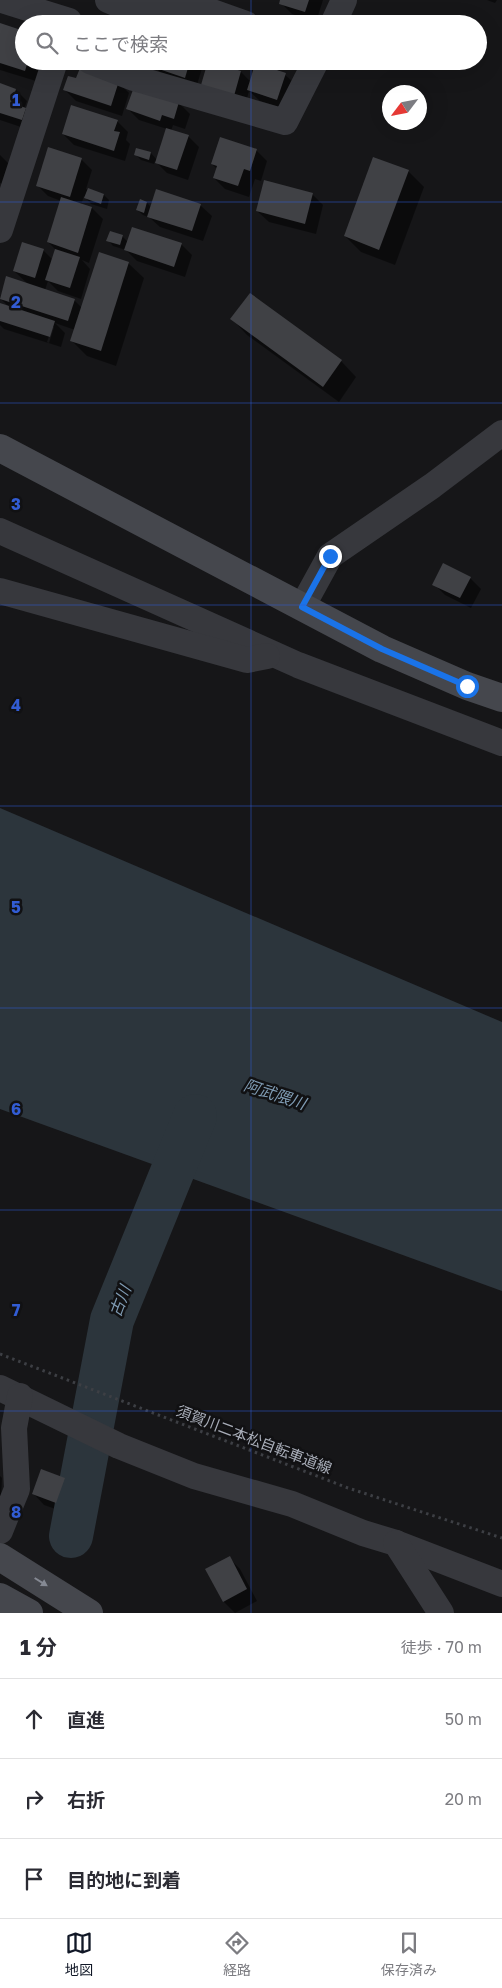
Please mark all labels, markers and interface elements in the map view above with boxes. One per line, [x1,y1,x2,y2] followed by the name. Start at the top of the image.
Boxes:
[15,15,487,70] search box
[33,29,61,57] icon: search
[73,32,168,55] text: ここで検索
[382,85,427,130] north arrow
[12,90,20,110] text: 1
[11,292,21,312] text: 2
[11,494,21,514] text: 3
[319,545,342,568] route end
[456,675,479,698] route start
[11,695,21,715] text: 4
[11,897,21,917] text: 5
[241,1075,310,1114] water label: 阿武隈川
[11,1099,21,1119] text: 6
[105,1281,136,1320] water label: 古川
[12,1300,21,1320] text: 7
[174,1401,335,1477] street label: 須賀川二本松自転車道線
[11,1502,21,1522] text: 8
[35,1578,48,1587] one-way arrow
[20,1634,57,1660] text: 1 分
[401,1637,482,1657] text: 徒歩 · 70 m
[20,1705,48,1733] icon: ahead
[67,1708,105,1731] text: 直進
[445,1709,482,1729] text: 50 m
[20,1785,48,1813] icon: right
[67,1788,105,1811] text: 右折
[445,1789,482,1809] text: 20 m
[20,1865,48,1893] icon: arrive
[67,1868,181,1891] text: 目的地に到着
[65,1929,93,1979] tab: 地図
[223,1929,251,1979] tab: 経路
[381,1929,437,1979] tab: 保存済み

